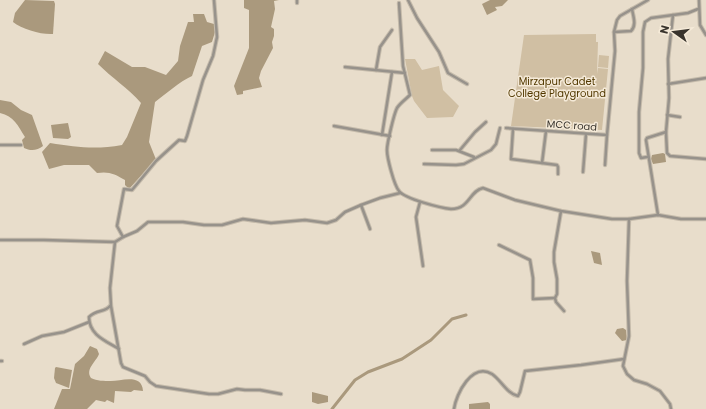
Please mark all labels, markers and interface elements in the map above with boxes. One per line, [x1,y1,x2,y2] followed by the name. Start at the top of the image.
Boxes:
[654,12,694,52] north arrow
[656,24,673,36] text: N
[508,74,606,101] park label: Mirzapur Cadet College Playground
[546,116,598,135] street label: MCC road

